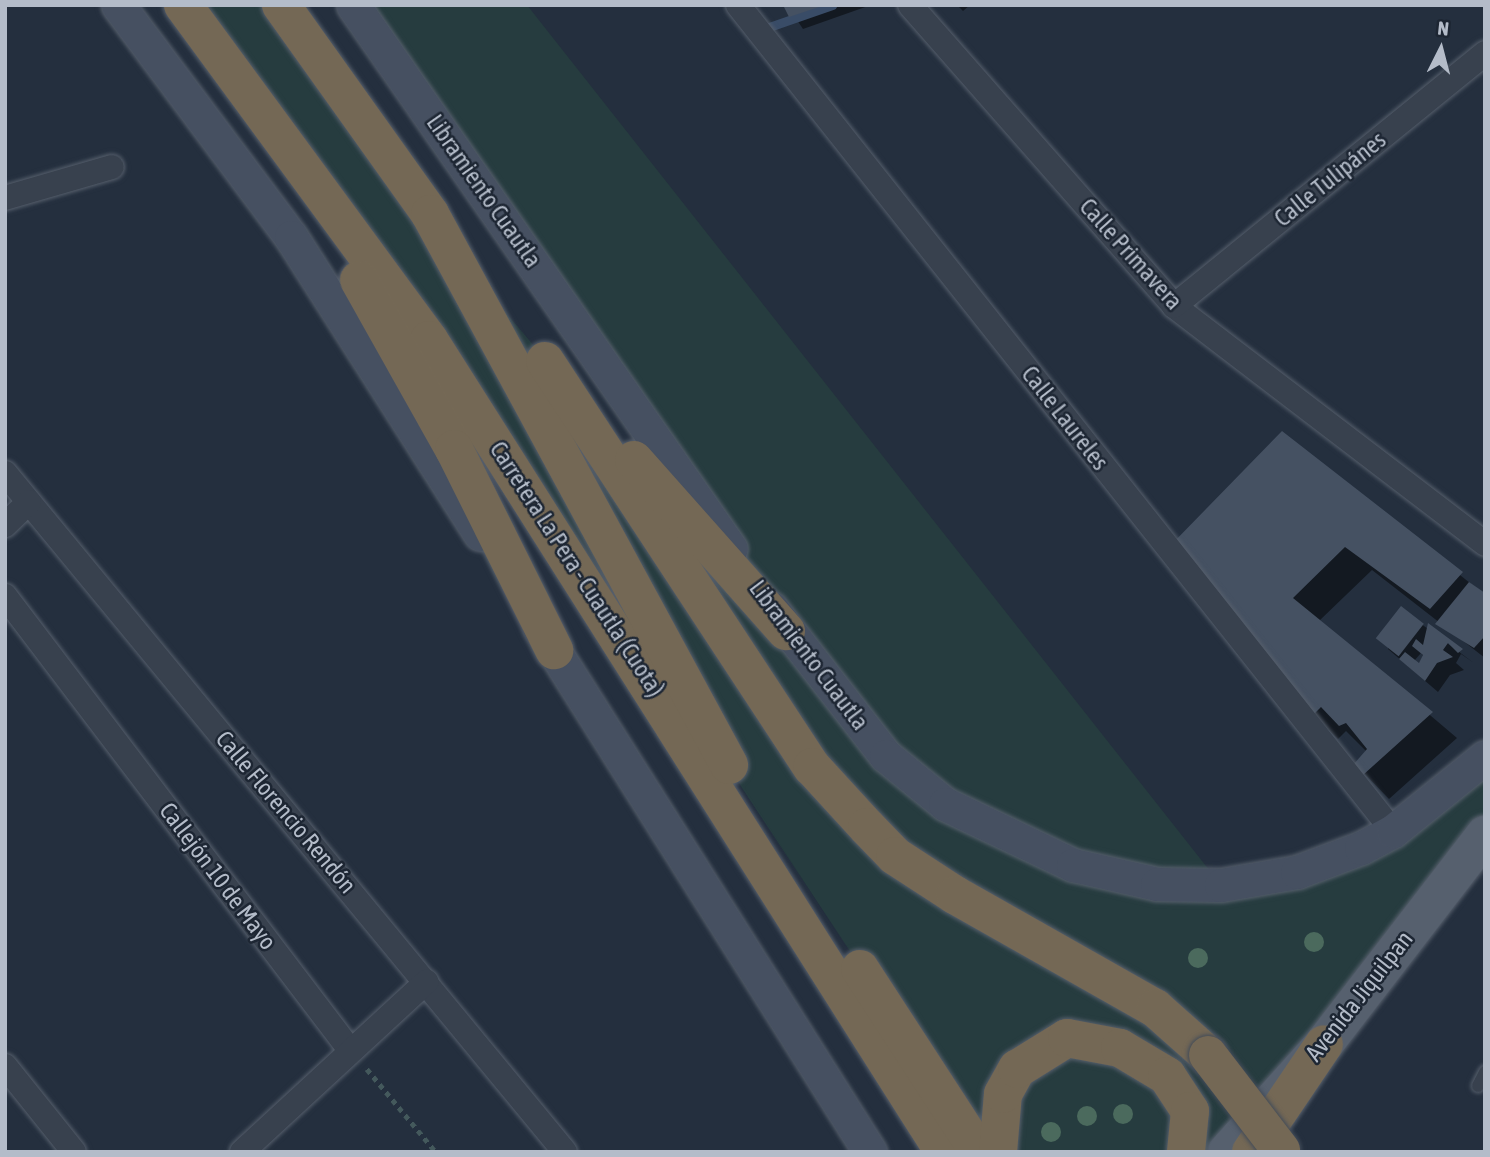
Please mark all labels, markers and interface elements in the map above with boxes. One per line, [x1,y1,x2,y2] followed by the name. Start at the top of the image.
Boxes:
[1406,14,1476,84] north arrow
[1436,17,1450,40] text: N
[421,109,547,273] street label: Libramiento Cuautla
[1268,125,1392,233] street label: Calle Tulipánes
[1074,192,1188,316] street label: Calle Primavera
[1015,360,1115,476] street label: Calle Laureles
[484,436,670,702] street label: Carretera La Pera - Cuautla (Cuota)
[743,574,875,736] street label: Libramiento Cuautla
[210,725,362,899] street label: Calle Florencio Rendón
[153,797,283,955] street label: Callejón 10 de Mayo
[1299,925,1419,1067] street label: Avenida Jiquilpan

